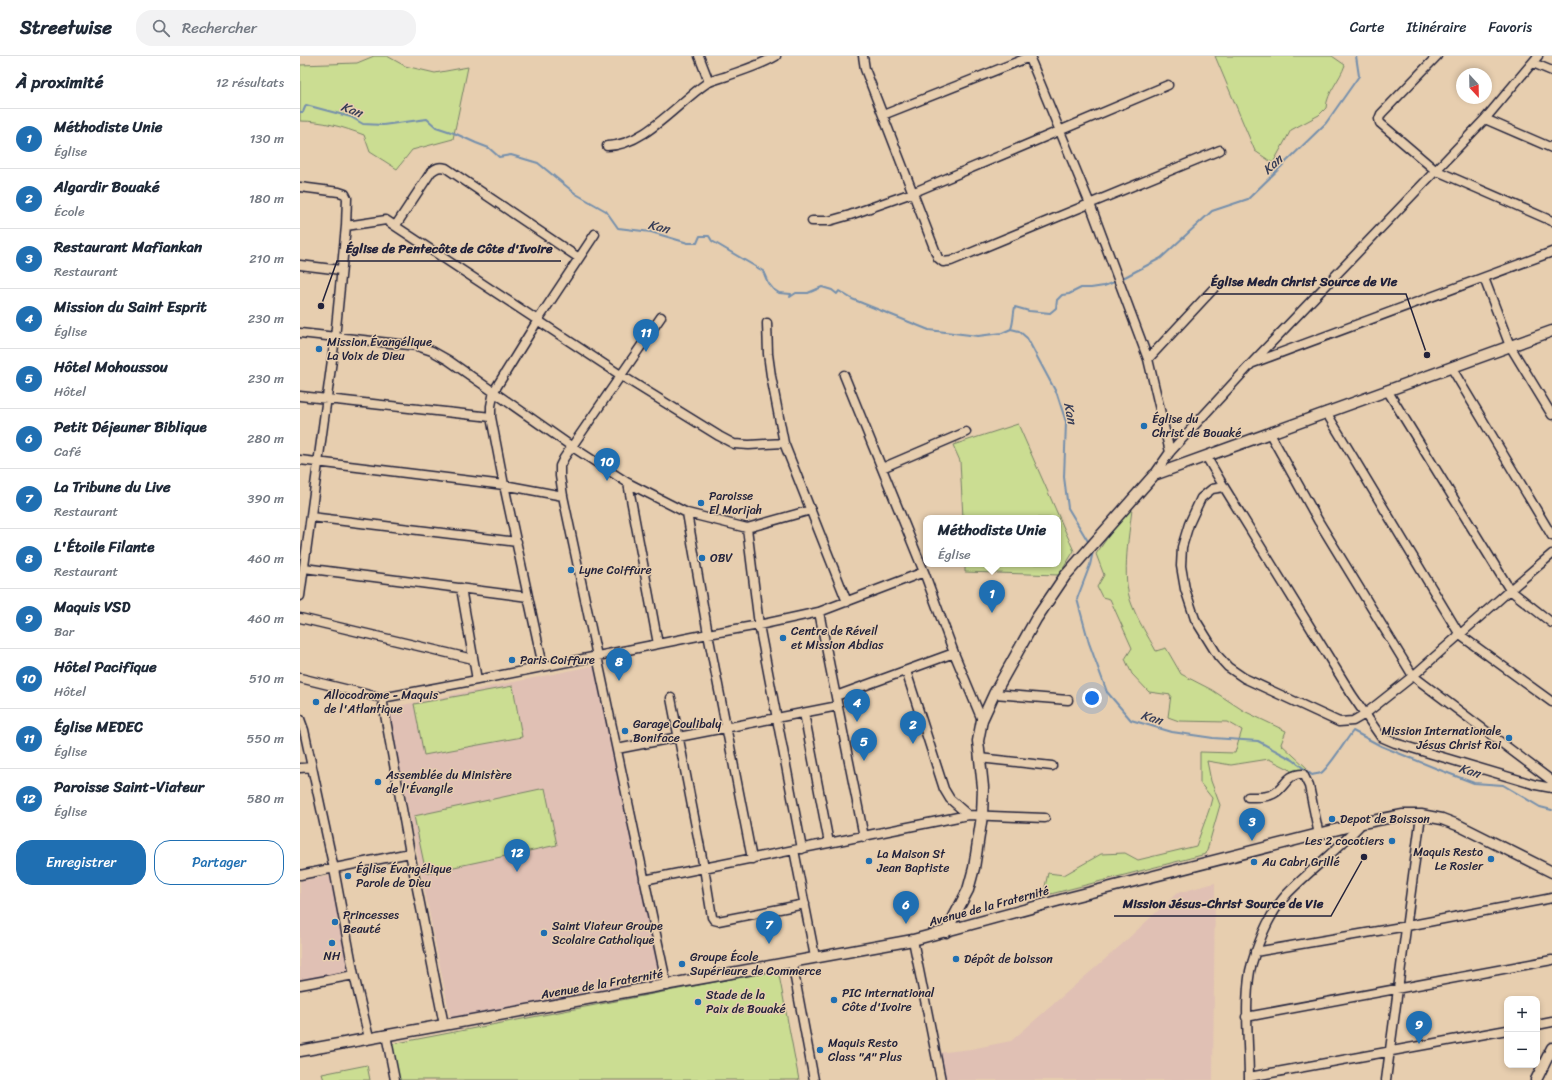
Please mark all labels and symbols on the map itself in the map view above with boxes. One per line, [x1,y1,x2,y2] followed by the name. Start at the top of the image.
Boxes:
[1456,68,1492,104] north arrow
[338,95,368,125] water label: Kan
[1257,147,1289,180] water label: Kan
[646,213,674,241] water label: Kan
[337,236,561,261] callout: Église de Pentecôte de Côte d'Ivoire
[345,237,553,260] text: Église de Pentecôte de Côte d'Ivoire
[1203,269,1406,294] callout: Église Medn Christ Source de Vie
[1211,270,1398,293] text: Église Medn Christ Source de Vie
[633,319,659,352] pin: 11
[327,331,432,367] place label: Mission Évangélique La Voix de Dieu
[314,344,324,354] marker: Mission Évangélique La Voix de Dieu
[1057,400,1084,428] water label: Kan
[1152,408,1241,444] place label: Église du Christ de Bouaké
[1139,421,1149,431] marker: Église du Christ de Bouaké
[594,448,620,481] pin: 10
[709,485,762,521] place label: Paroisse El Morijah
[696,498,706,508] marker: Paroisse El Morijah
[710,547,733,569] place label: OBV
[697,553,707,563] marker: OBV
[579,559,652,581] place label: Lyne Coiffure
[566,565,576,575] marker: Lyne Coiffure
[979,580,1005,613] pin: 1
[791,620,884,656] place label: Centre de Réveil et Mission Abdias
[778,633,788,643] marker: Centre de Réveil et Mission Abdias
[606,648,632,681] pin: 8
[520,649,595,671] place label: Paris Coiffure
[507,655,517,665] marker: Paris Coiffure
[323,684,439,720] place label: Allocodrome - Maquis de l'Atlantique
[1082,688,1102,708] your location
[844,689,870,722] pin: 4
[311,697,321,707] marker: Allocodrome - Maquis de l'Atlantique
[1138,703,1167,732] water label: Kan
[900,711,926,744] pin: 2
[633,713,722,749] place label: Garage Coulibaly Boniface
[1382,720,1502,756] place label: Mission Internationale Jésus Christ Roi
[620,726,630,736] marker: Garage Coulibaly Boniface
[851,728,877,761] pin: 5
[1504,733,1514,743] marker: Mission Internationale Jésus Christ Roi
[1456,756,1485,785] water label: Kan
[385,764,512,800] place label: Assemblée du Ministère de l'Évangile
[373,777,383,787] marker: Assemblée du Ministère de l'Évangile
[1239,808,1265,841] pin: 3
[1340,808,1430,830] place label: Depot de Boisson
[1327,814,1337,824] marker: Depot de Boisson
[1305,830,1384,852] place label: Les 2 cocotiers
[1387,836,1397,846] marker: Les 2 cocotiers
[504,839,530,872] pin: 12
[1413,841,1484,877] place label: Maquis Resto Le Rosier
[876,843,950,879] place label: La Maison St Jean Baptiste
[1261,851,1340,873] place label: Au Cabri Grillé
[1486,854,1496,864] marker: Maquis Resto Le Rosier
[864,856,874,866] marker: La Maison St Jean Baptiste
[1249,857,1259,867] marker: Au Cabri Grillé
[356,858,452,894] place label: Église Évangélique Parole de Dieu
[343,871,353,881] marker: Église Évangélique Parole de Dieu
[925,879,1052,933] street label: Avenue de la Fraternité
[893,891,919,924] pin: 6
[1114,891,1331,916] callout: Mission Jésus-Christ Source de Vie
[1122,892,1324,915] text: Mission Jésus-Christ Source de Vie
[343,904,399,940] place label: Princesses Beauté
[756,911,782,944] pin: 7
[552,915,663,951] place label: Saint Viateur Groupe Scolaire Catholique
[330,917,340,927] marker: Princesses Beauté
[539,928,549,938] marker: Saint Viateur Groupe Scolaire Catholique
[327,938,337,948] marker: NH
[324,945,341,967] place label: NH
[690,946,821,982] place label: Groupe École Supérieure de Commerce
[964,948,1053,970] place label: Dépôt de boisson
[951,954,961,964] marker: Dépôt de boisson
[677,959,687,969] marker: Groupe École Supérieure de Commerce
[538,962,665,1006] street label: Avenue de la Fraternité
[842,982,935,1018] place label: PIC International Côte d'Ivoire
[706,984,786,1020] place label: Stade de la Paix de Bouaké
[829,995,839,1005] marker: PIC International Côte d'Ivoire
[693,997,703,1007] marker: Stade de la Paix de Bouaké
[1406,1011,1432,1044] pin: 9
[828,1032,903,1068] place label: Maquis Resto Class "A" Plus
[815,1045,825,1055] marker: Maquis Resto Class "A" Plus

